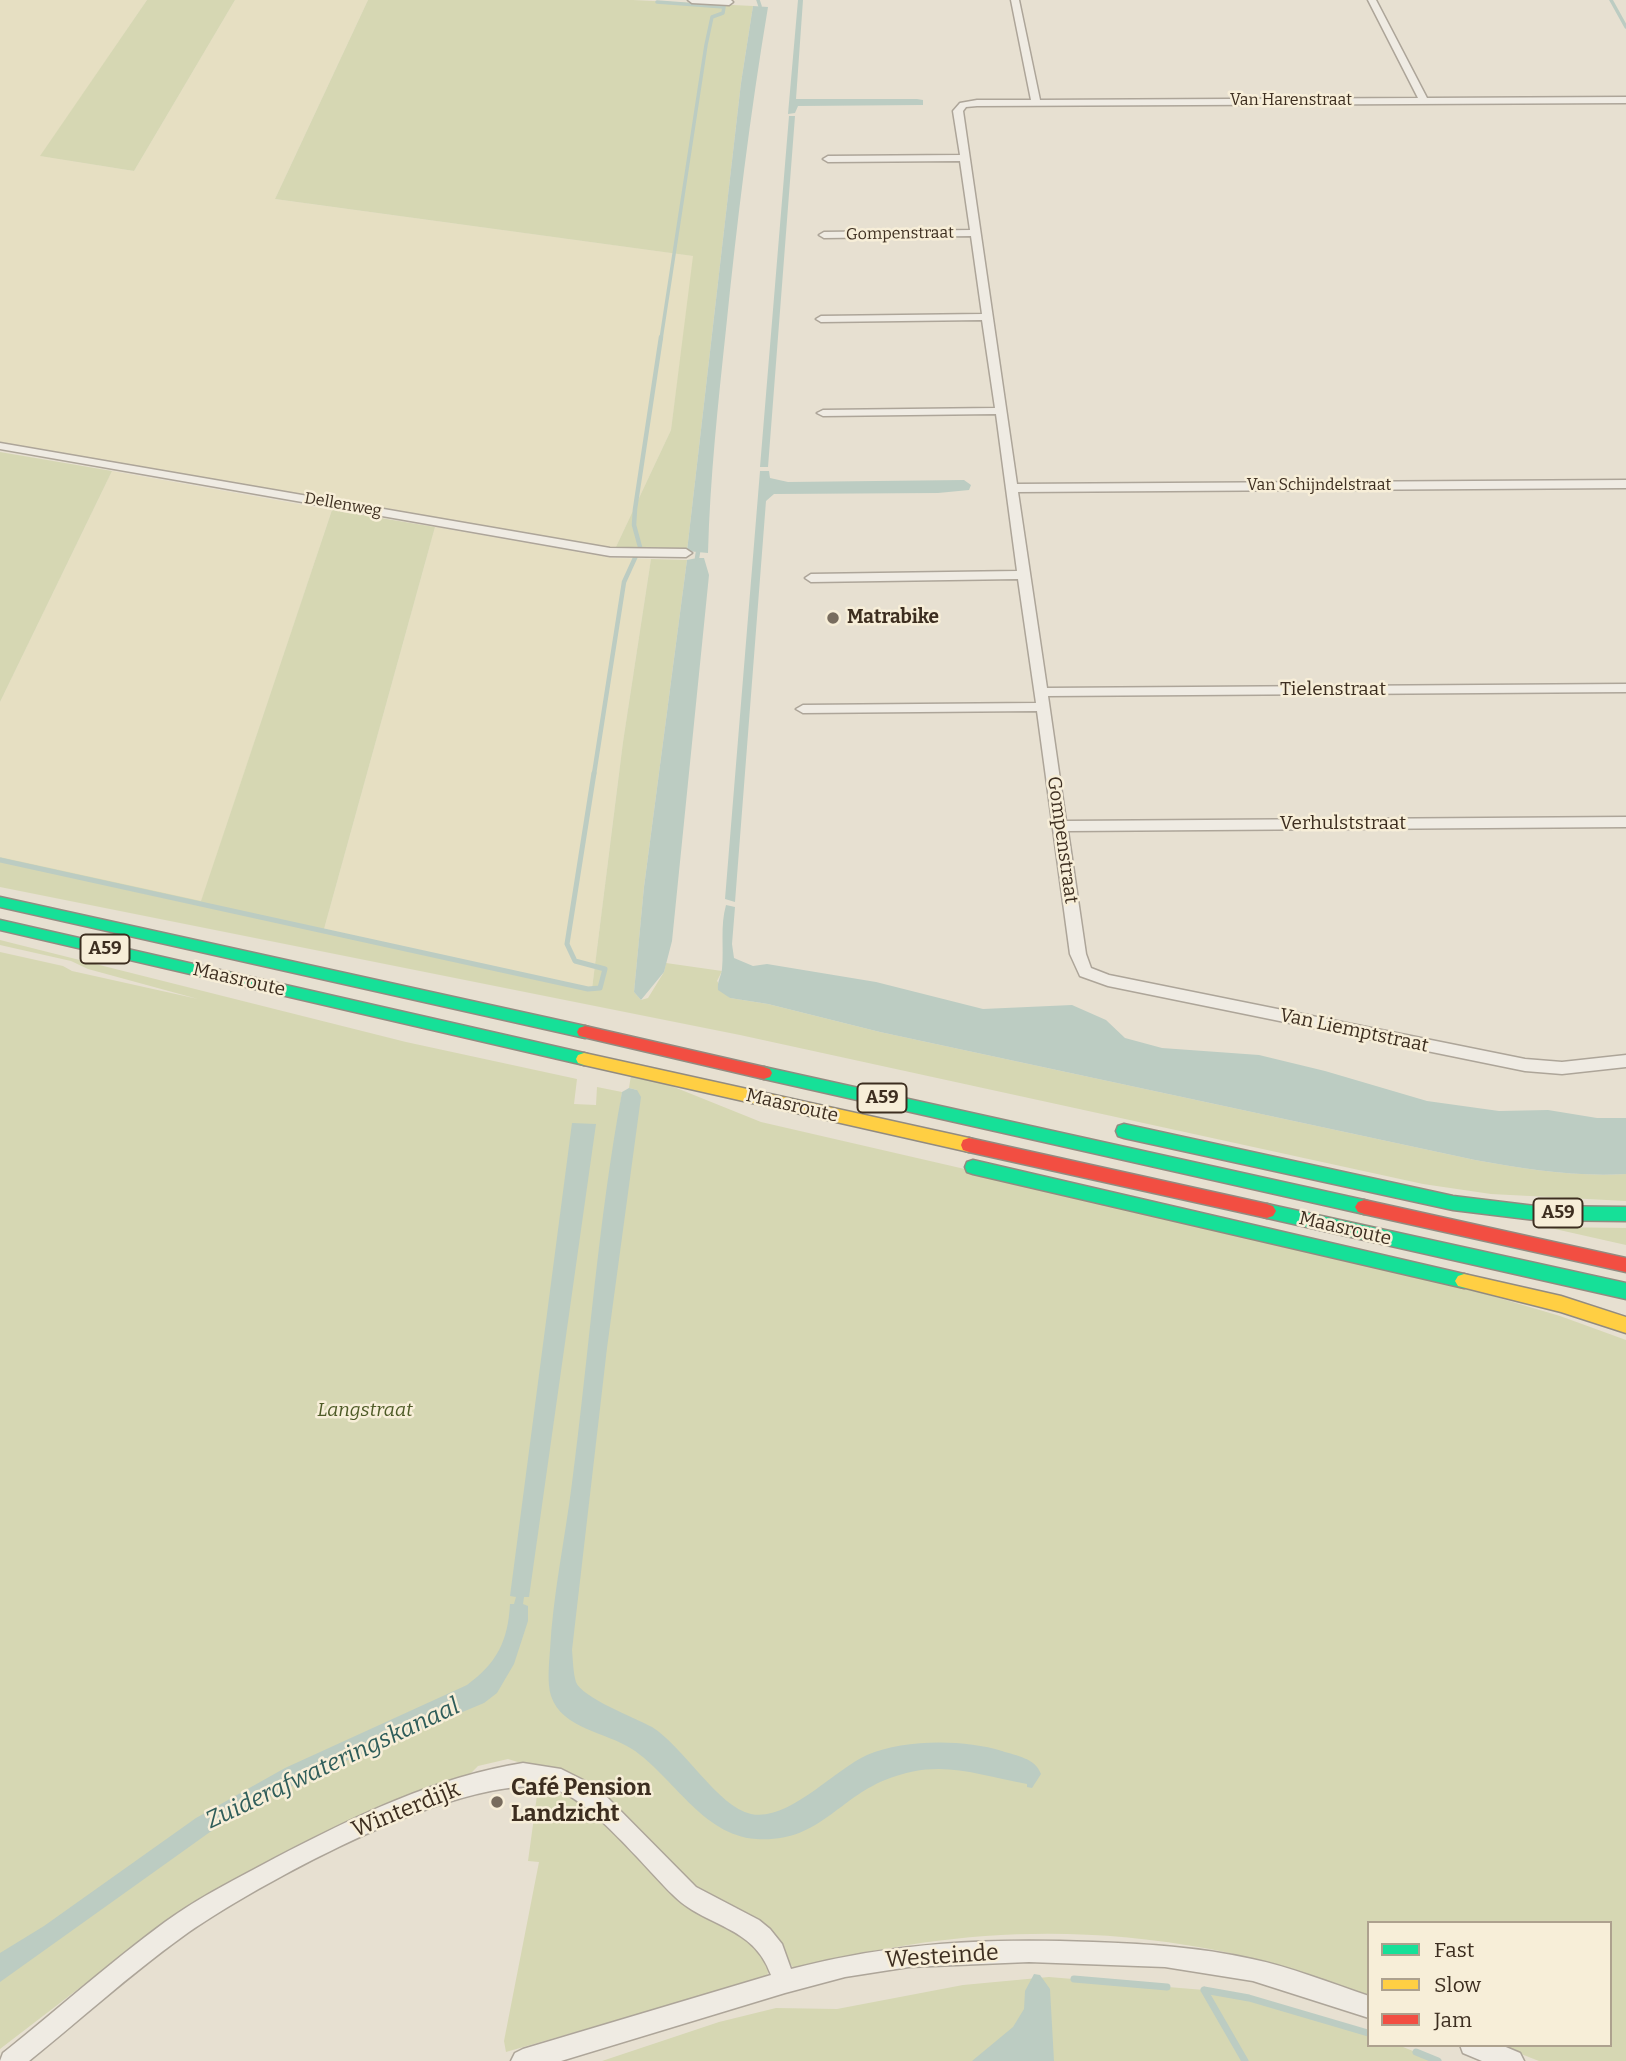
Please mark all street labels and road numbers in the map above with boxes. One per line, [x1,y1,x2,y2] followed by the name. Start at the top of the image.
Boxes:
[1230,91,1352,111] street label: Van Harenstraat
[846,223,954,245] street label: Gompenstraat
[1247,476,1391,496] street label: Van Schijndelstraat
[303,489,383,521] street label: Dellenweg
[1280,679,1386,701] street label: Tielenstraat
[1042,775,1082,905] street label: Gompenstraat
[1280,813,1406,835] street label: Verhulststraat
[80,934,130,964] road number: A59
[191,958,287,1002] street label: Maasroute
[1277,1004,1431,1058] street label: Van Liemptstraat
[744,1084,840,1128] street label: Maasroute
[858,1084,906,1112] road number: A59
[1534,1198,1582,1228] road number: A59
[1297,1207,1393,1251] street label: Maasroute
[348,1776,464,1844] street label: Winterdijk
[884,1939,1000,1975] street label: Westeinde

